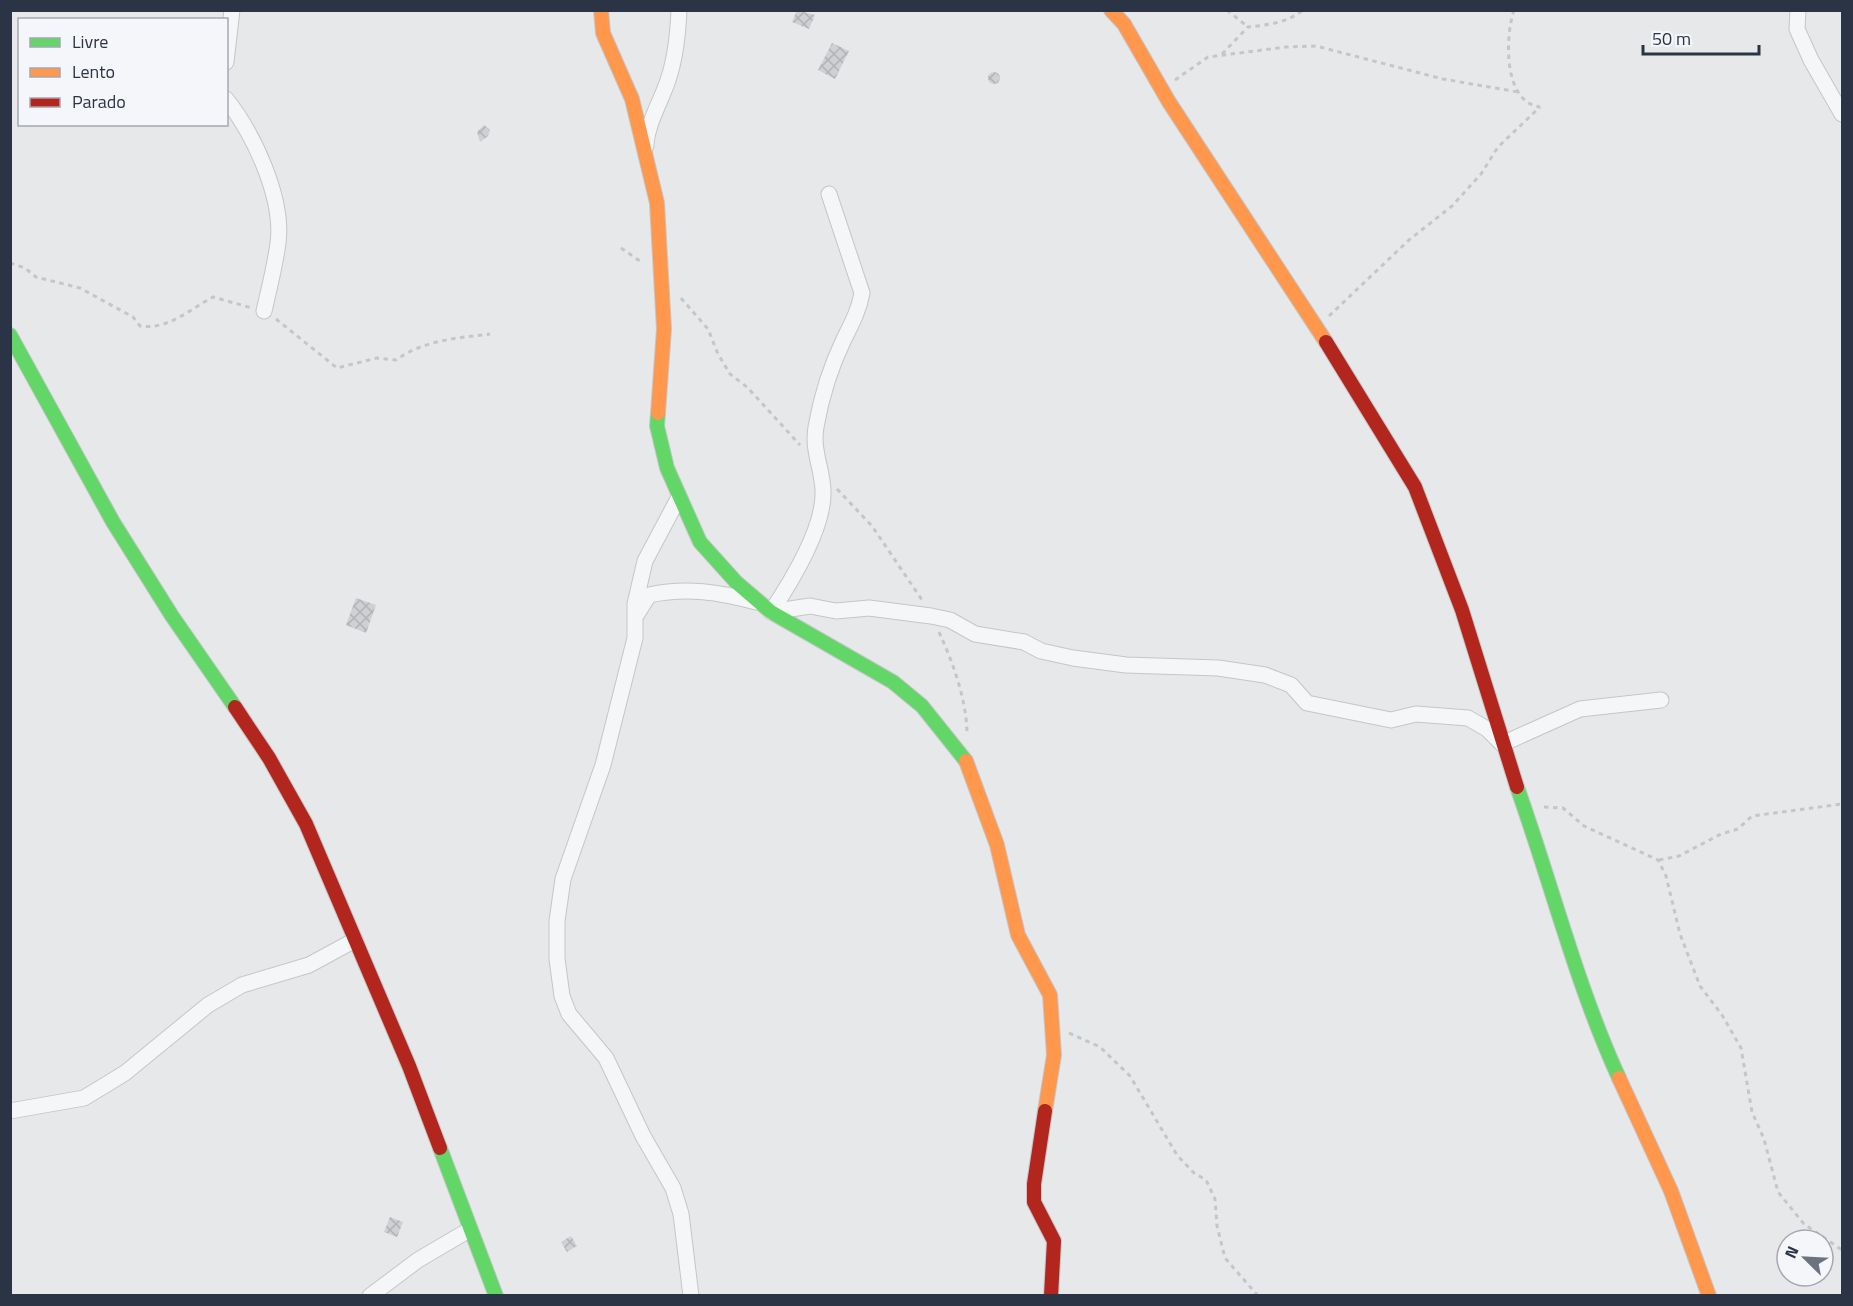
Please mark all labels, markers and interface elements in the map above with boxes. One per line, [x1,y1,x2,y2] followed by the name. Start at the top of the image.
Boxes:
[18,18,228,126] legend
[1643,18,1758,56] scale bar
[1652,25,1691,52] text: 50 m
[72,28,108,55] text: Livre
[72,58,115,85] text: Lento
[72,88,126,115] text: Parado
[1775,1228,1835,1288] north arrow
[1778,1242,1805,1262] text: N

